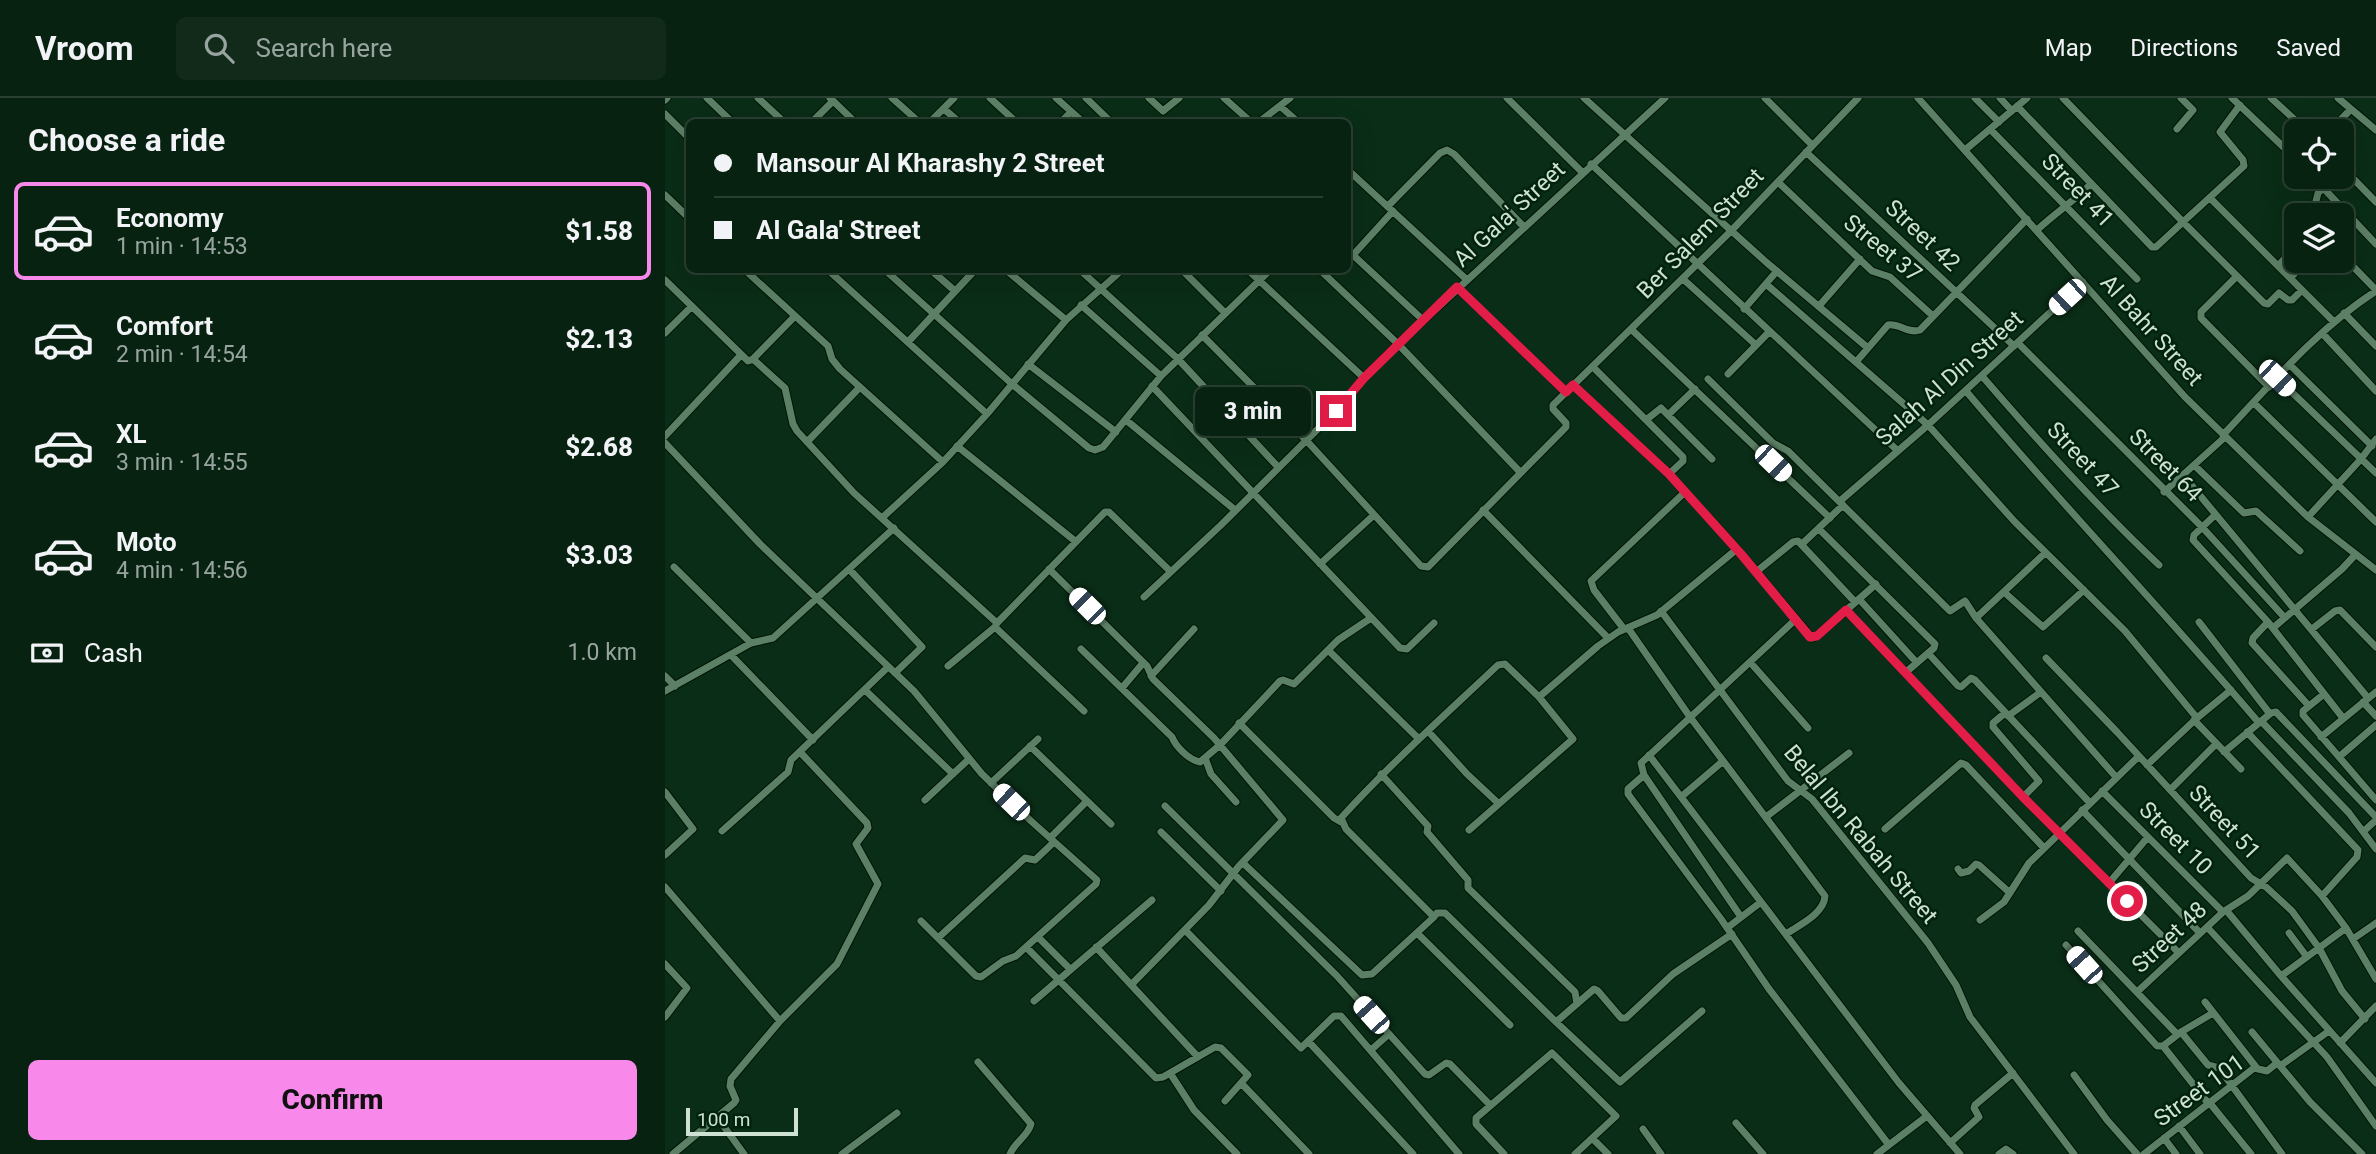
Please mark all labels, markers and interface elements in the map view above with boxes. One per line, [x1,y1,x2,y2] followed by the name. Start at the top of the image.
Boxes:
[176,17,666,80] search box
[35,29,134,68] text: Vroom
[200,29,238,67] icon: search
[256,33,392,63] text: Search here
[2045,34,2092,62] text: Map
[2130,34,2238,62] text: Directions
[2276,34,2341,62] text: Saved
[2284,119,2354,273] map controls
[2284,119,2354,189] button: locate
[28,121,225,159] text: Choose a ride
[756,148,1104,178] text: Mansour Al Kharashy 2 Street
[2036,148,2119,233] street label: Street 41
[1448,156,1571,273] street label: Al Gala' Street
[1631,163,1769,304] street label: Ber Salem Street
[1880,194,1966,277] street label: Street 42
[32,200,95,263] icon: car
[116,203,223,233] text: Economy
[2284,203,2354,273] button: layers
[1838,209,1927,288] street label: Street 37
[756,215,920,245] text: Al Gala' Street
[565,216,633,246] text: $1.58
[116,233,248,260] text: 1 min · 14:53
[2095,269,2209,391] street label: Al Bahr Street
[2045,275,2090,319] car
[1870,305,2028,452] street label: Salah Al Din Street
[32,308,95,371] icon: car
[116,311,213,341] text: Comfort
[565,324,633,354] text: $2.13
[116,341,248,368] text: 2 min · 14:54
[2255,356,2300,400] car
[1196,386,1311,436] callout: 3 min
[1320,395,1352,427] route end
[1224,398,1282,425] text: 3 min
[32,416,95,479] icon: car
[2041,416,2124,502] street label: Street 47
[116,419,147,449] text: XL
[2123,423,2208,508] street label: Street 64
[565,432,633,462] text: $2.68
[1751,441,1796,485] car
[116,449,248,476] text: 3 min · 14:55
[32,524,95,587] icon: car
[116,527,177,557] text: Moto
[565,540,633,570] text: $3.03
[116,557,248,584] text: 4 min · 14:56
[1065,584,1110,628] car
[28,634,66,672] icon: cash
[84,638,143,668] text: Cash
[568,639,637,666] text: 1.0 km
[1778,740,1943,929] street label: Belal Ibn Rabah Street
[2183,779,2266,865] street label: Street 51
[989,780,1034,824] car
[2133,796,2218,881] street label: Street 10
[2111,885,2143,917] route start
[2126,896,2212,979] street label: Street 48
[2063,942,2106,988] car
[1350,992,1393,1038] car
[2149,1049,2250,1132] street label: Street 101
[28,1060,637,1140] button: Confirm
[686,1105,798,1137] scale bar
[697,1108,750,1131] text: 100 m

